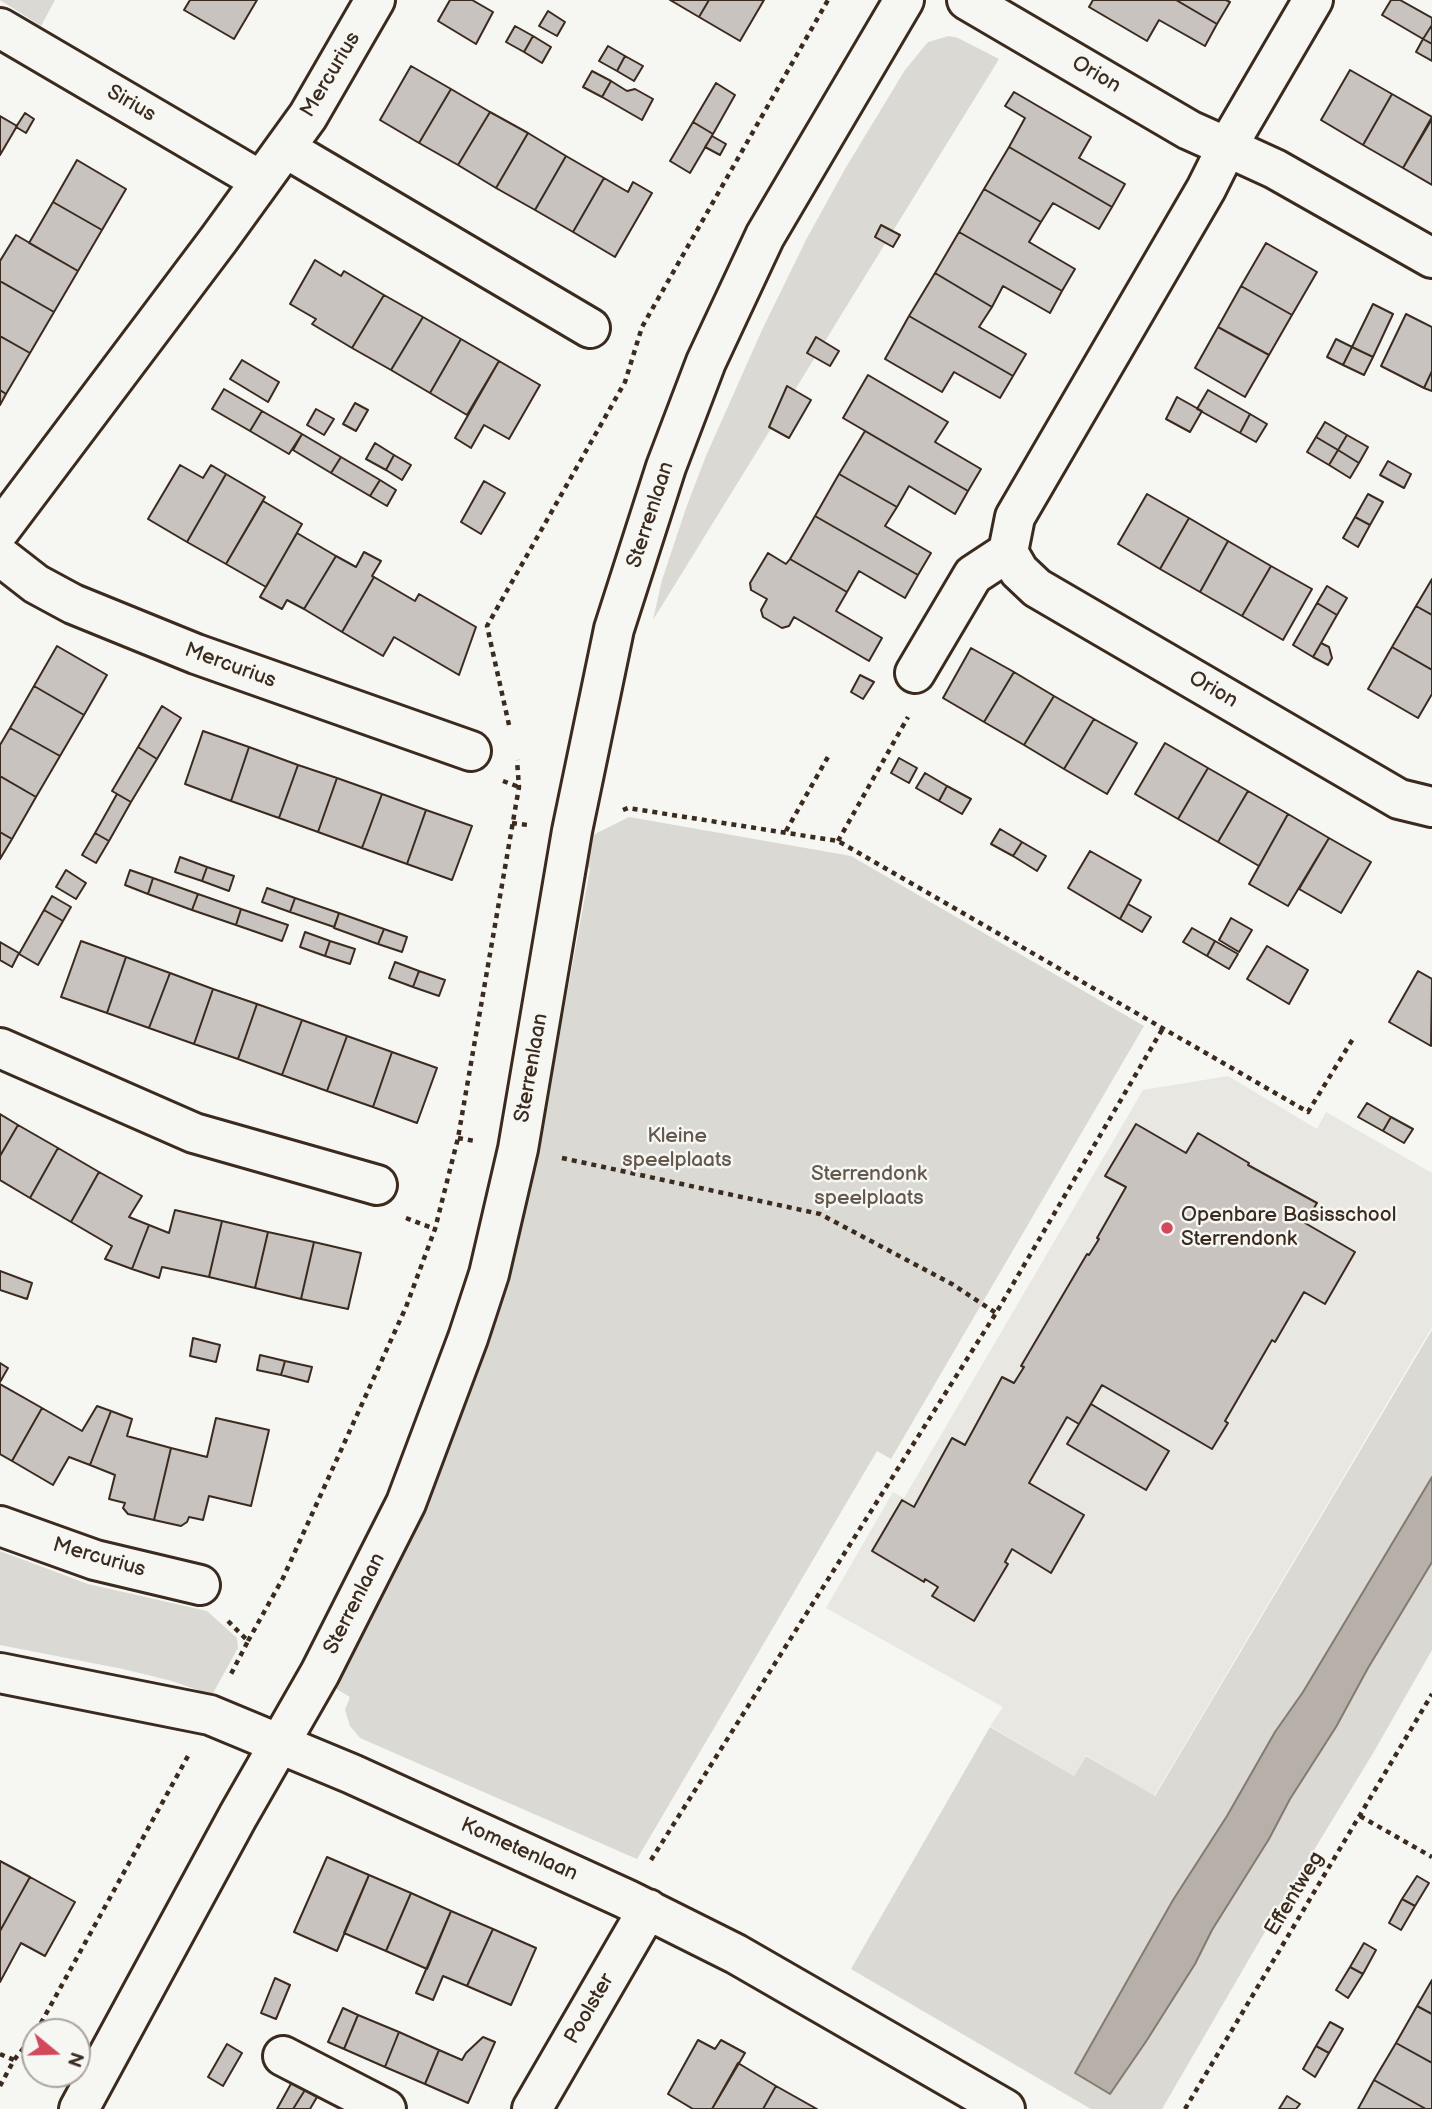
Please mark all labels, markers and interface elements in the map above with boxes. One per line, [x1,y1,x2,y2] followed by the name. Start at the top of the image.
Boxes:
[296,28,366,122] street label: Mercurius
[1067,51,1125,99] street label: Orion
[102,80,160,128] street label: Sirius
[622,459,680,571] street label: Sterrenlaan
[181,638,279,694] street label: Mercurius
[1184,666,1242,714] street label: Orion
[510,1012,554,1124] street label: Sterrenlaan
[622,1124,732,1174] park label: Kleine speelplaats
[811,1162,927,1212] park label: Sterrendonk speelplaats
[1181,1203,1396,1253] place label: Openbare Basisschool Sterrendonk
[1159,1220,1175,1236] marker: Openbare Basisschool Sterrendonk
[50,1533,148,1583] street label: Mercurius
[319,1549,391,1659] street label: Sterrenlaan
[457,1813,581,1887] street label: Kometenlaan
[1260,1847,1330,1941] street label: Effentweg
[560,1969,620,2049] street label: Poolster
[21,2018,91,2088] north arrow
[61,2049,88,2070] text: N

